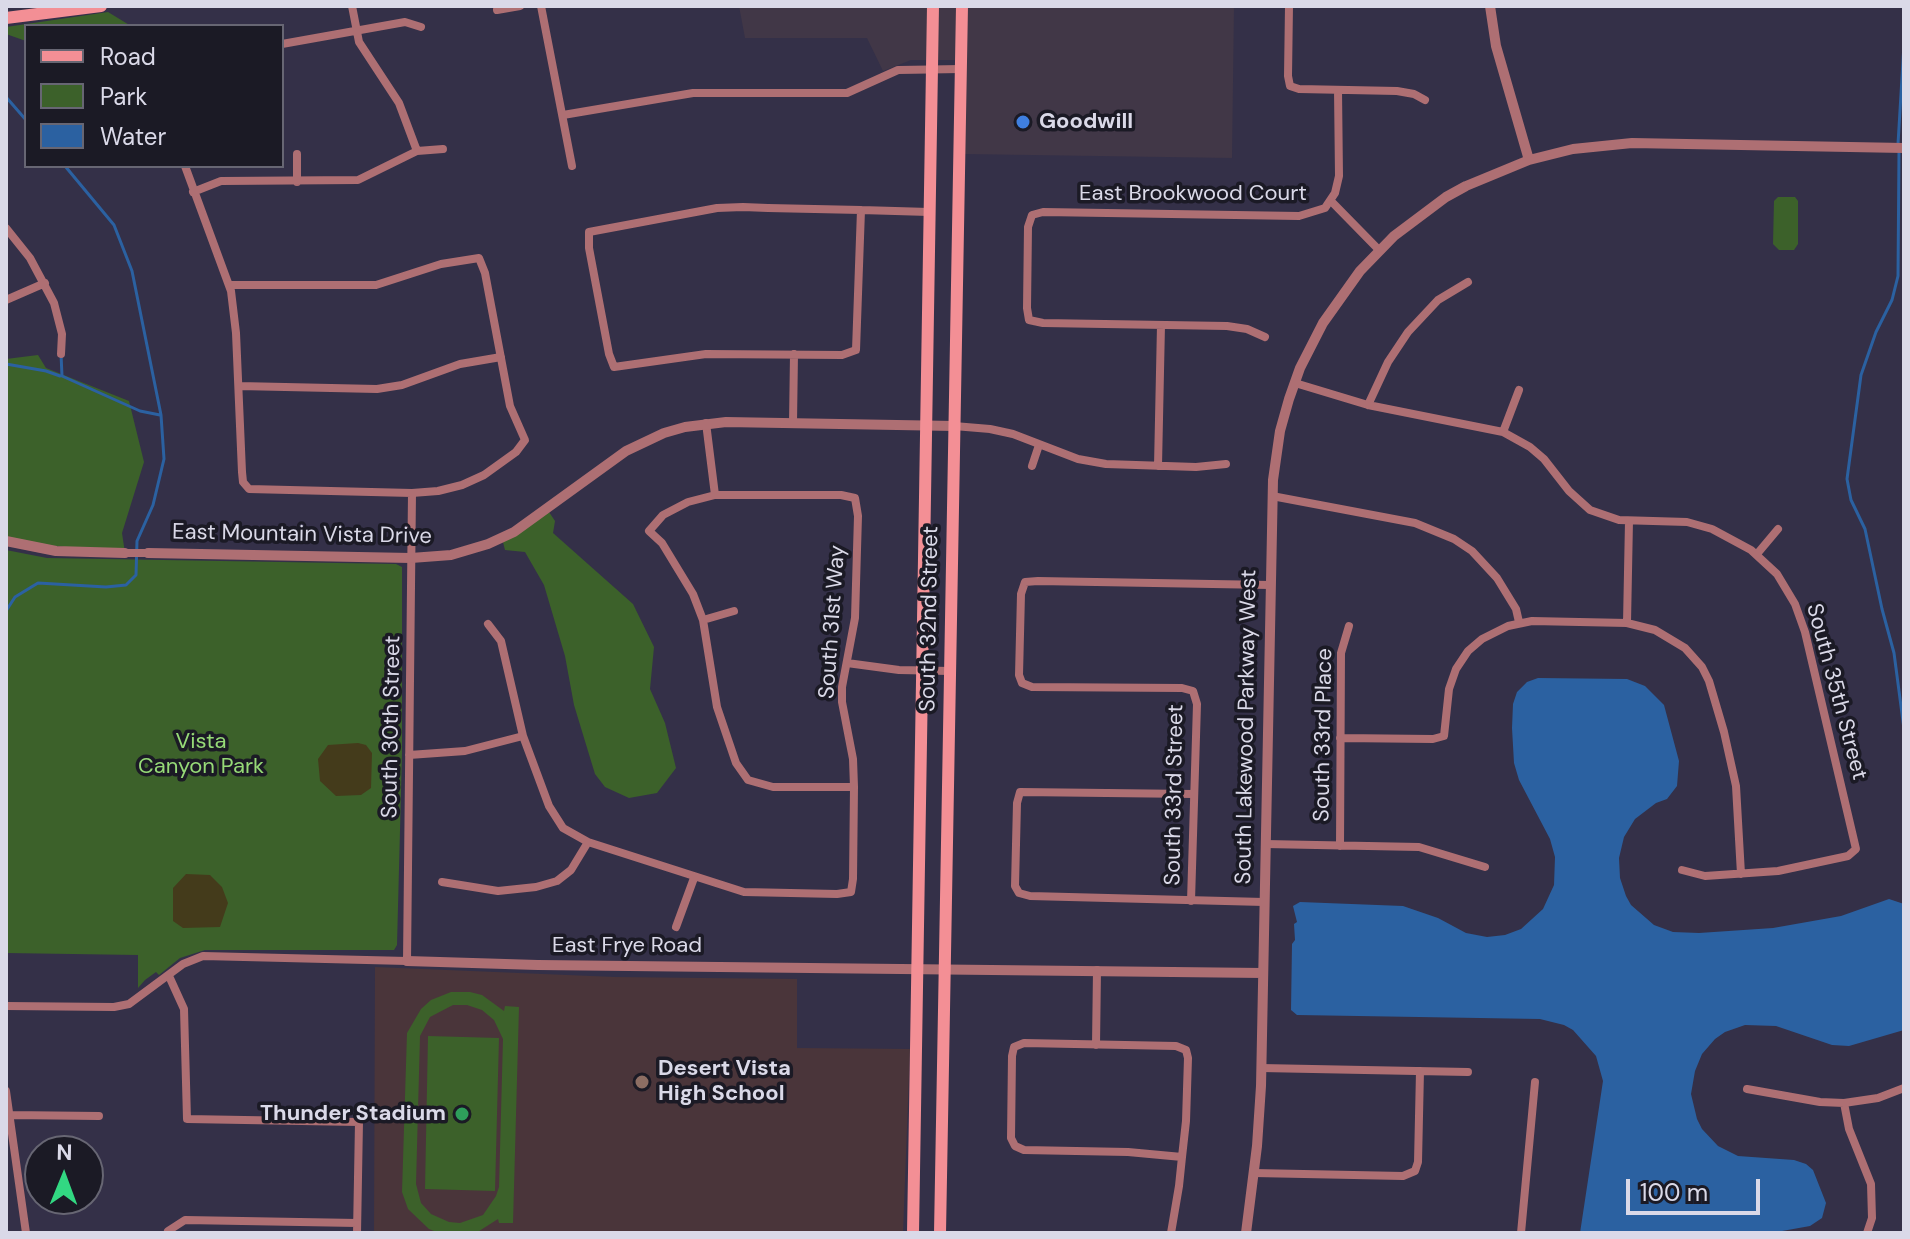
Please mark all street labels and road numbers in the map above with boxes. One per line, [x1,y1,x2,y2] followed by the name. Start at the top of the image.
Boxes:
[1079,181,1307,207] street label: East Brookwood Court
[172,520,432,550] street label: East Mountain Vista Drive
[915,526,945,712] street label: South 32nd Street
[814,544,852,700] street label: South 31st Way
[1231,569,1263,885] street label: South Lakewood Parkway West
[1800,601,1872,783] street label: South 35th Street
[377,635,407,819] street label: South 30th Street
[1309,648,1339,822] street label: South 33rd Place
[1160,704,1190,886] street label: South 33rd Street
[552,933,702,959] street label: East Frye Road

